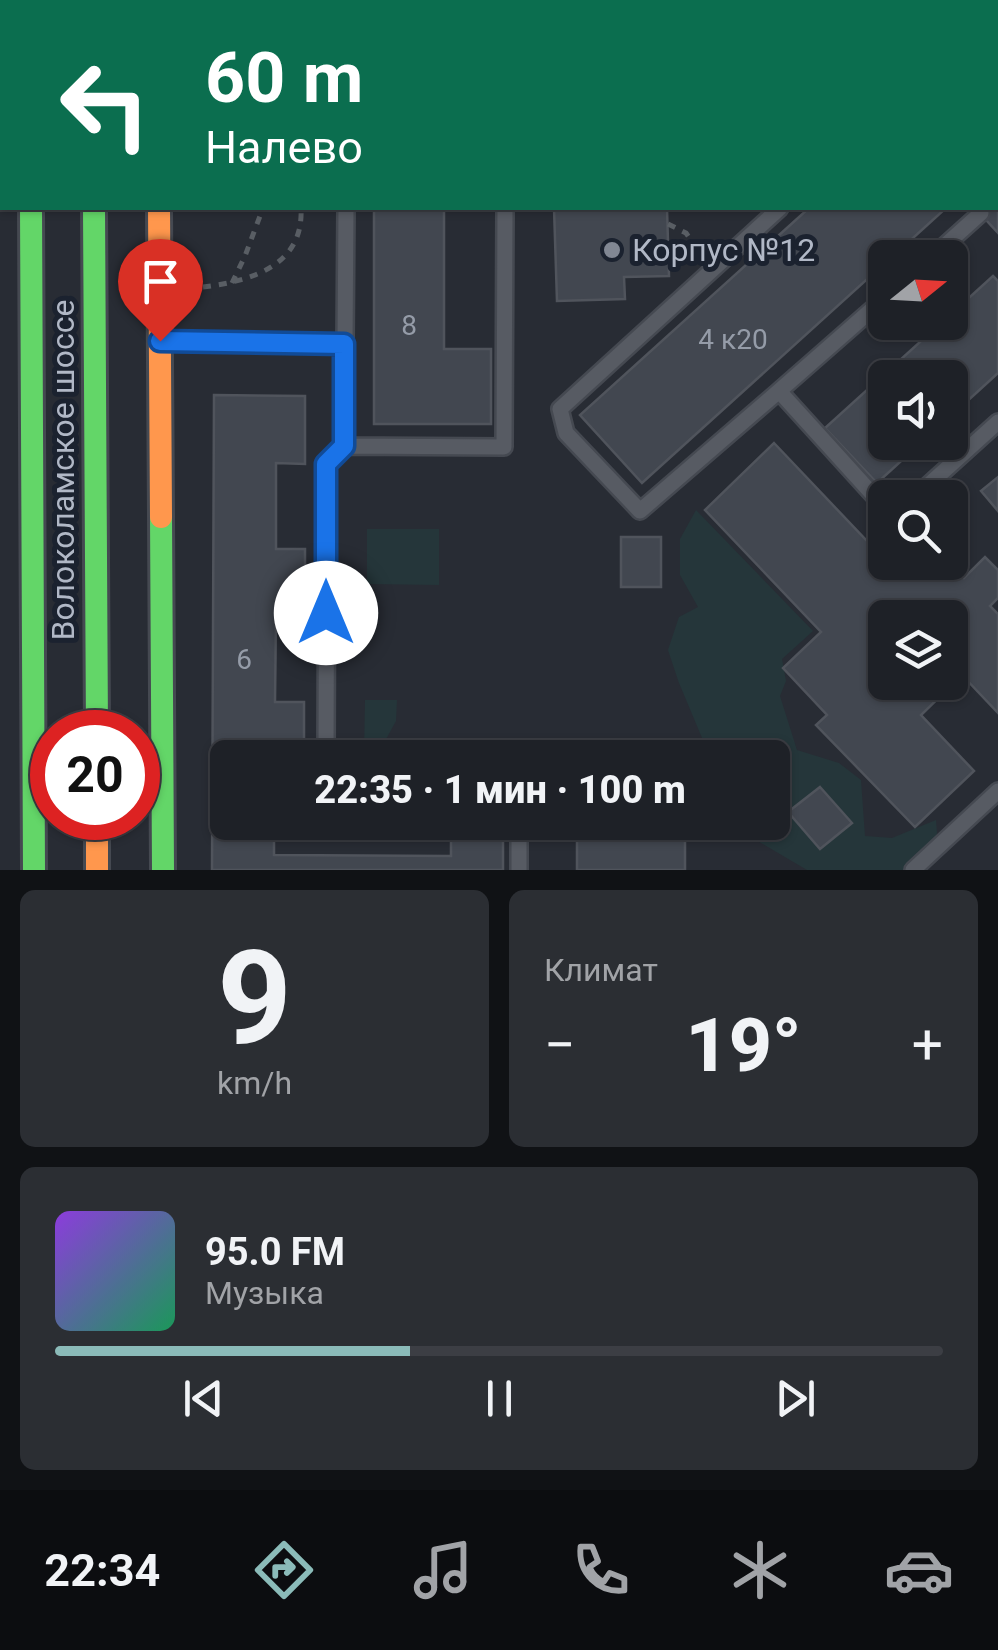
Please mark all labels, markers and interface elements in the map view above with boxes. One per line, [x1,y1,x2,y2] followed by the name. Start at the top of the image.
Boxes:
[205,37,363,119] text: 60 m
[40,40,170,170] icon: left
[205,121,363,174] text: Налево
[632,231,815,269] place label: Корпус №12
[118,239,203,342] pin
[601,239,623,261] marker: Корпус №12
[868,240,968,340] north arrow
[868,240,968,700] map controls
[133,254,188,309] icon: arrive
[44,300,82,640] street label: Волоколамское шоссе
[401,309,417,342] house number: 8
[698,323,768,356] house number: 4 к20
[868,360,968,460] button: sound
[868,480,968,580] button: search
[274,561,378,665] position arrow
[868,600,968,700] button: layers
[236,643,252,676] house number: 6
[30,710,160,840] speed limit sign: 20
[314,768,686,812] text: 22:35 · 1 мин · 100 m
[217,922,292,1075] text: 9
[544,951,658,989] text: Климат
[686,1001,802,1089] text: 19°
[544,1013,575,1077] text: −
[912,1013,943,1077] text: +
[217,1064,292,1102] text: km/h
[205,1230,345,1274] text: 95.0 FM
[205,1274,324,1312] text: Музыка
[176,1371,231,1426] icon: previous
[472,1371,527,1426] icon: pause
[768,1371,823,1426] icon: next
[249,1535,319,1605] icon: directions
[408,1535,478,1605] icon: music
[566,1535,636,1605] icon: phone
[725,1535,795,1605] icon: climate
[884,1535,954,1605] icon: car
[44,1544,160,1597] text: 22:34

